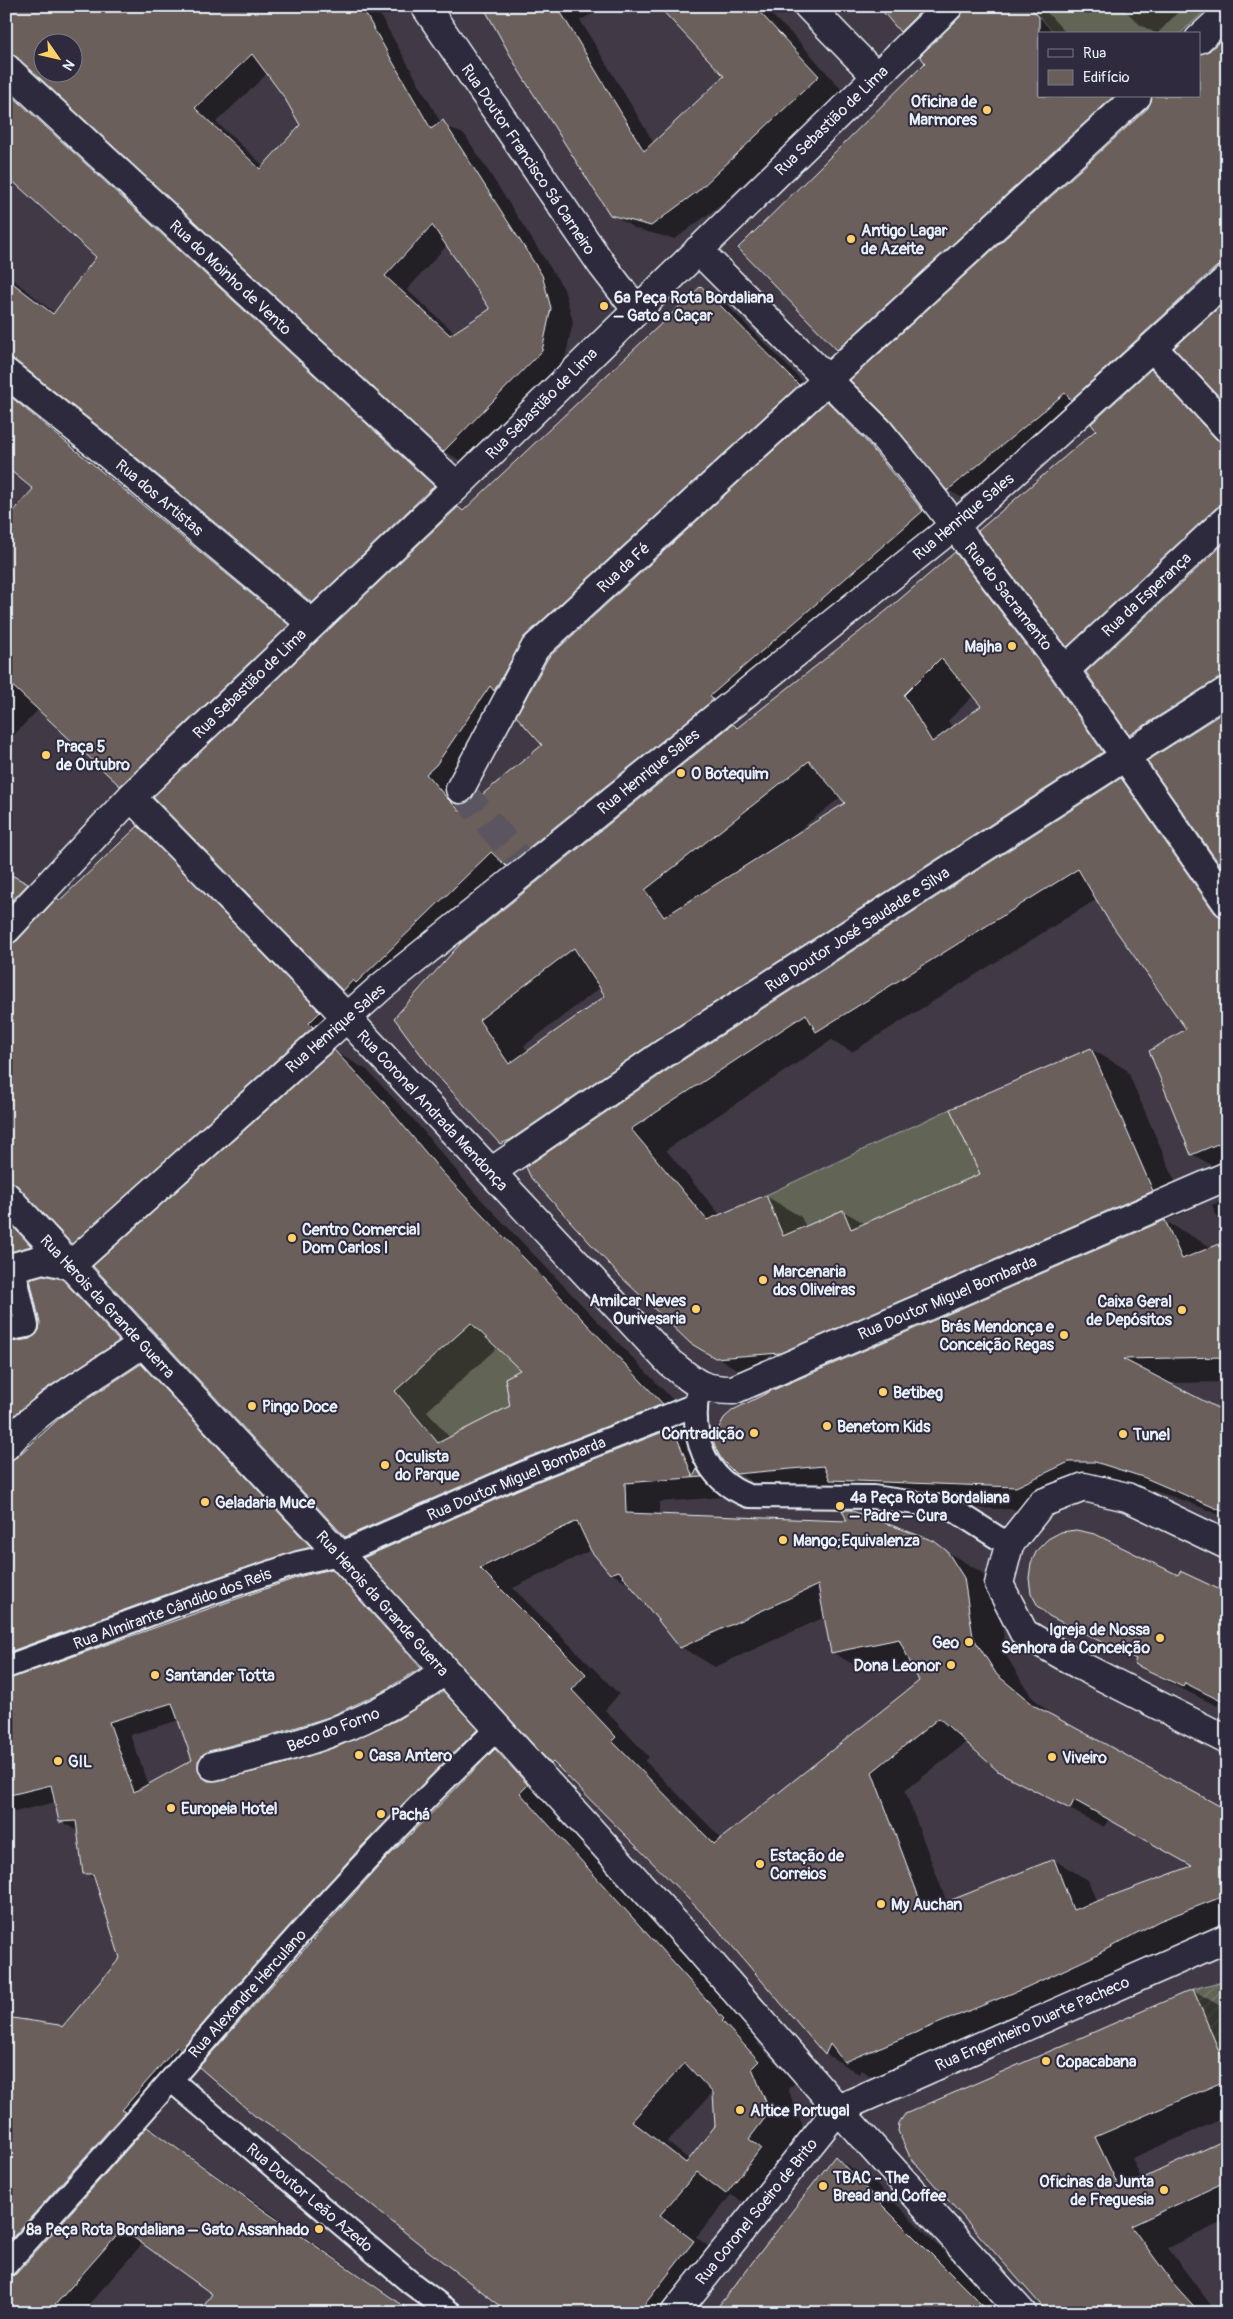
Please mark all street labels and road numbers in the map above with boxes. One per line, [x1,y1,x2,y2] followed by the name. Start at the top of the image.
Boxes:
[457,60,600,259] street label: Rua Doutor Francisco Sá Carneiro
[771,61,893,180] street label: Rua Sebastião de Lima
[165,216,296,340] street label: Rua do Moinho de Vento
[482,344,602,464] street label: Rua Sebastião de Lima
[111,455,207,540] street label: Rua dos Artistas
[909,469,1018,565] street label: Rua Henrique Sales
[593,538,654,597] street label: Rua da Fé
[960,539,1057,655] street label: Rua do Sacramento
[1098,548,1196,641] street label: Rua da Esperança
[189,624,311,743] street label: Rua Sebastião de Lima
[594,725,704,819] street label: Rua Henrique Sales
[762,863,953,997] street label: Rua Doutor José Saudade e Silva
[282,980,390,1077] street label: Rua Henrique Sales
[352,1026,512,1195] street label: Rua Coronel Andrada Mendonça
[36,1231,179,1383] street label: Rua Herois da Grande Guerra
[855,1251,1040,1345] street label: Rua Doutor Miguel Bombarda
[424,1432,609,1526] street label: Rua Doutor Miguel Bombarda
[312,1527,453,1681] street label: Rua Herois da Grande Guerra
[71,1564,274,1654] street label: Rua Almirante Cândido dos Reis
[284,1703,383,1757] street label: Beco do Forno
[184,1925,311,2062] street label: Rua Alexandre Herculano
[932,1972,1133,2076] street label: Rua Engenheiro Duarte Pacheco
[691,2134,822,2289] street label: Rua Coronel Soeiro de Brito
[242,2139,377,2257] street label: Rua Doutor Leão Azedo

